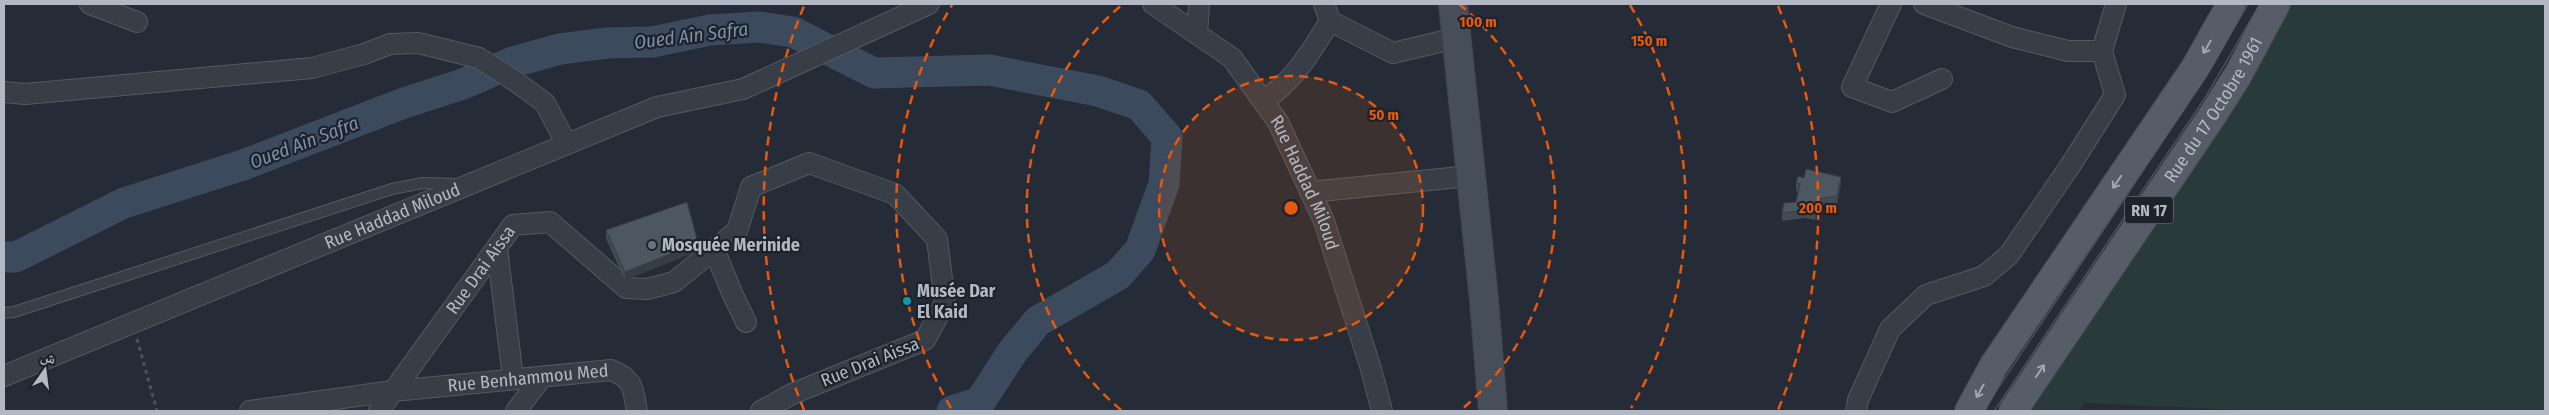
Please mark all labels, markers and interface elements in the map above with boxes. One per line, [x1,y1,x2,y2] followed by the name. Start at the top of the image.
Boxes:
[1459,13,1497,31] text: 100 m
[633,17,749,54] water label: Oued Aîn Safra
[1631,32,1667,50] text: 150 m
[2159,33,2267,187] street label: Rue du 17 Octobre 1961
[2202,39,2212,53] one-way arrow
[1369,106,1399,124] text: 50 m
[247,111,362,174] water label: Oued Aîn Safra
[1266,111,1343,253] street label: Rue Haddad Miloud
[2112,175,2123,189] one-way arrow
[321,178,463,254] street label: Rue Haddad Miloud
[2125,196,2173,224] road number: RN 17
[1282,199,1300,217] centre of rings
[1798,199,1837,217] text: 200 m
[441,221,520,318] street label: Rue Drai Aissa
[662,234,800,256] place label: Mosquée Merinide
[646,239,658,251] marker: Mosquée Merinide
[917,280,996,323] place label: Musée Dar El Kaid
[901,295,913,307] marker: Musée Dar El Kaid
[818,332,922,392] street label: Rue Drai Aissa
[20,345,70,395] north arrow
[39,348,57,368] text: ش
[447,359,609,397] street label: Rue Benhammou Med
[2036,364,2046,378] one-way arrow
[1975,383,1985,398] one-way arrow

